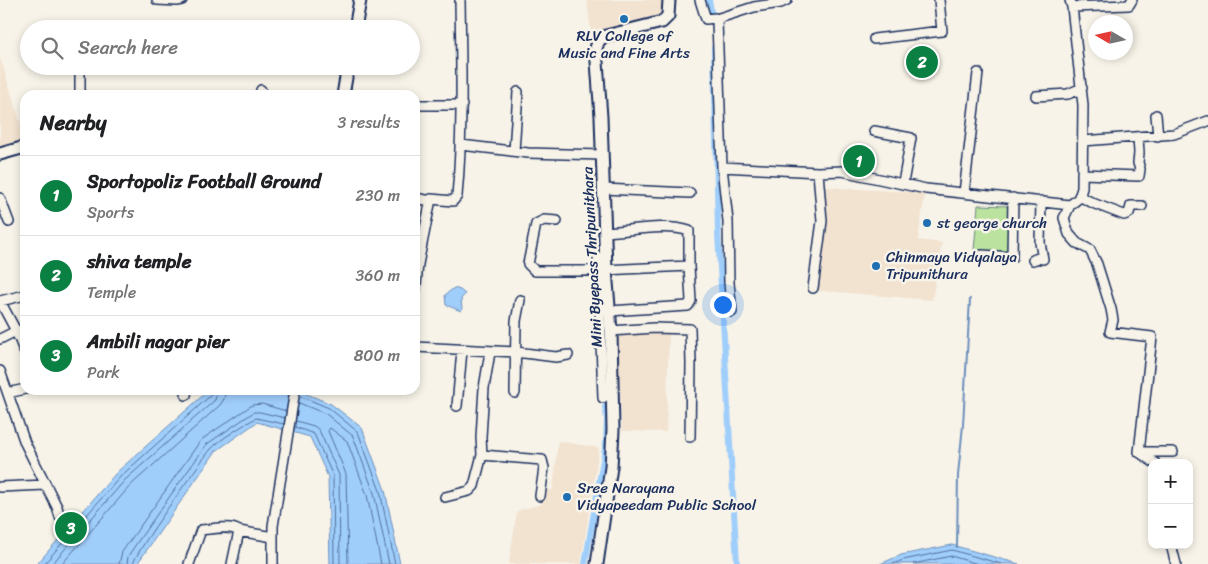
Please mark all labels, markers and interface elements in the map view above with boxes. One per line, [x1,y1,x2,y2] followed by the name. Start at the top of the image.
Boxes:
[618,13,630,25] marker: RLV College of Music and Fine Arts
[1088,15,1133,60] north arrow
[20,20,420,75] search box
[558,23,690,66] place label: RLV College of Music and Fine Arts
[78,31,178,64] text: Search here
[38,34,66,62] icon: search
[906,43,938,81] pin: 2
[40,104,106,142] text: Nearby
[337,108,400,137] text: 3 results
[843,142,875,180] pin: 1
[87,165,321,198] text: Sportopoliz Football Ground
[574,166,610,348] street label: Mini Byepass Thripunithara
[53,181,59,210] text: 1
[355,181,400,210] text: 230 m
[87,198,134,227] text: Sports
[936,210,1047,236] place label: st george church
[921,217,933,229] marker: st george church
[886,244,1017,287] place label: Chinmaya Vidyalaya Tripunithura
[87,245,192,278] text: shiva temple
[870,260,882,272] marker: Chinmaya Vidyalaya Tripunithura
[51,261,61,290] text: 2
[356,261,400,290] text: 360 m
[87,278,136,307] text: Temple
[710,292,736,318] your location
[87,325,229,358] text: Ambili nagar pier
[52,341,60,370] text: 3
[354,341,400,370] text: 800 m
[87,358,120,387] text: Park
[1148,459,1193,549] map controls
[1148,459,1193,504] button: +
[577,475,757,518] place label: Sree Narayana Vidyapeedam Public School
[561,491,573,503] marker: Sree Narayana Vidyapeedam Public School
[1148,504,1193,549] button: −
[55,509,87,547] pin: 3

